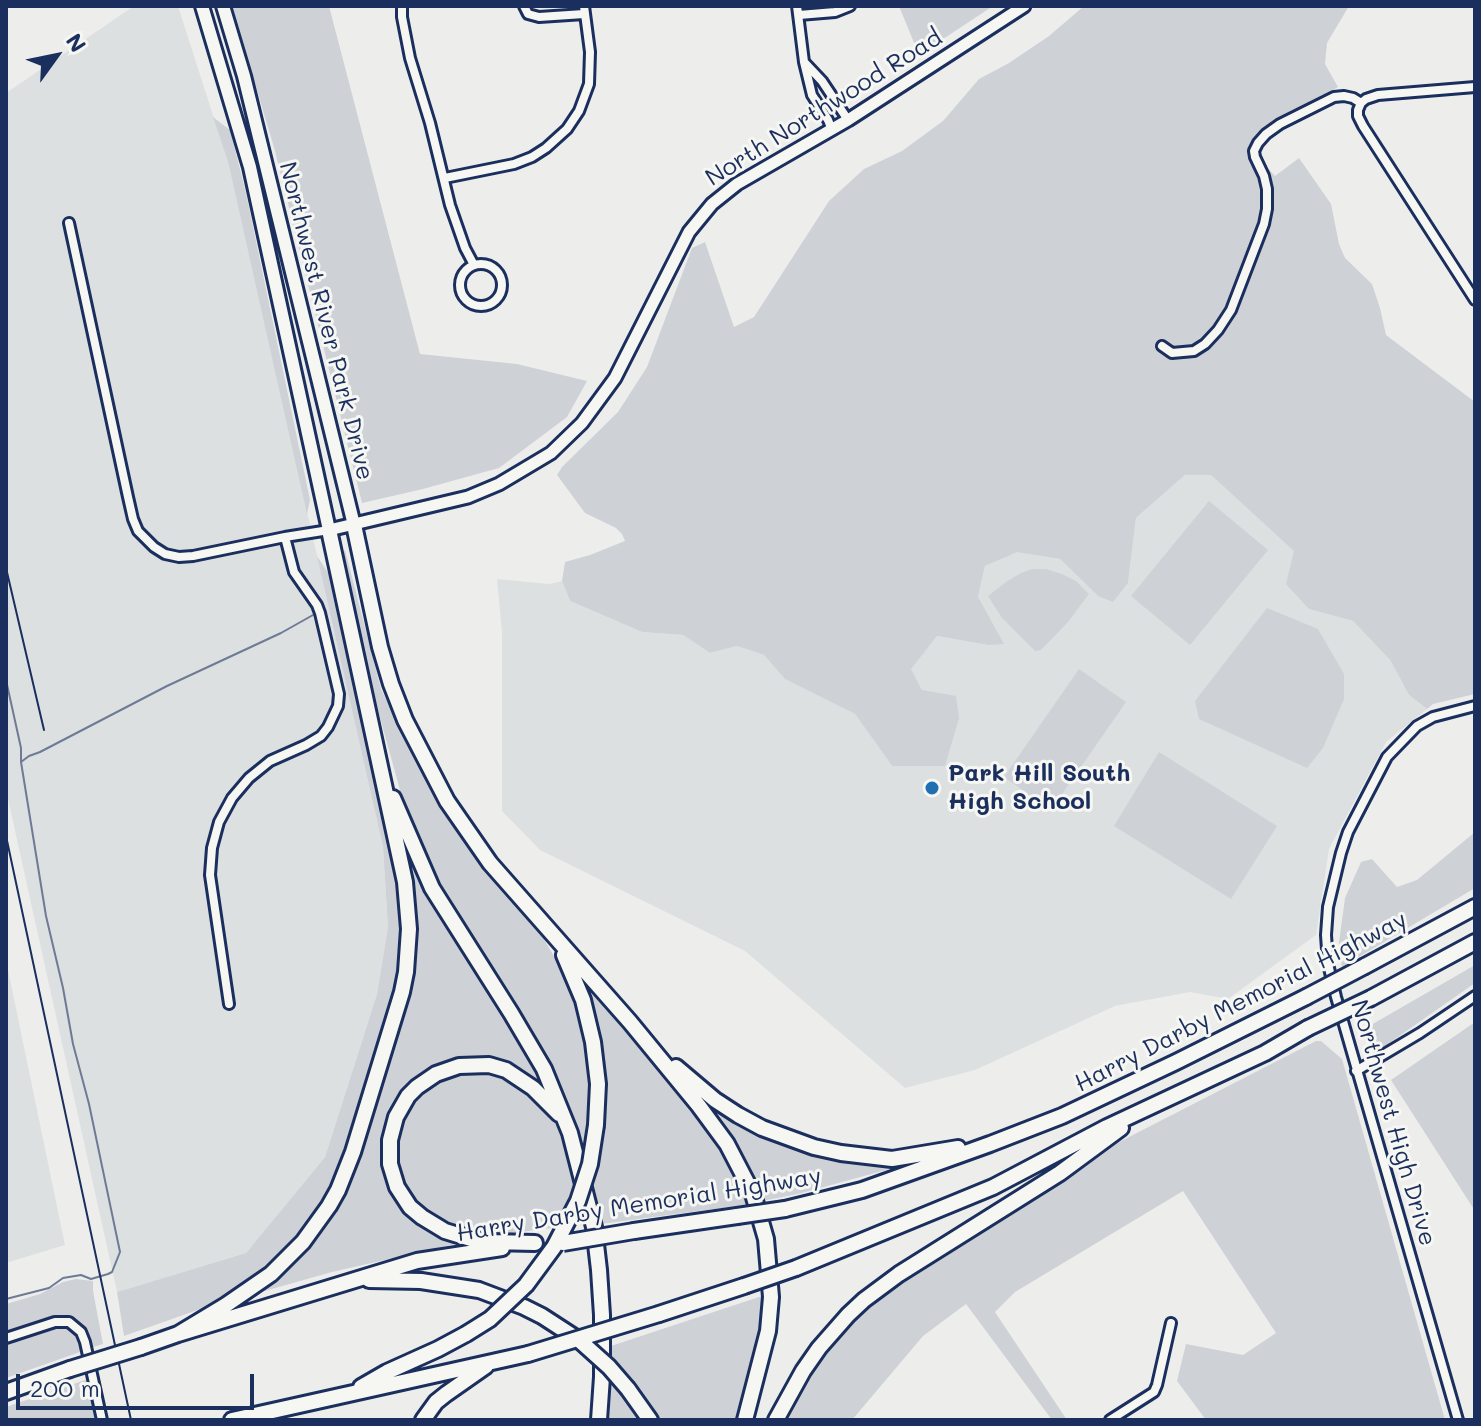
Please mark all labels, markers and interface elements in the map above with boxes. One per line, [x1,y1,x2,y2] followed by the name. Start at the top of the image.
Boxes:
[16,16,96,96] north arrow
[700,23,948,193] street label: North Northwood Road
[60,28,93,58] text: N
[272,159,380,483] street label: Northwest River Park Drive
[948,760,1130,816] place label: Park Hill South High School
[923,779,941,797] marker: Park Hill South High School
[1070,905,1412,1099] street label: Harry Darby Memorial Highway
[1344,997,1442,1249] street label: Northwest High Drive
[455,1162,823,1248] street label: Harry Darby Memorial Highway
[20,1358,258,1408] scale bar
[30,1372,100,1403] text: 200 m

